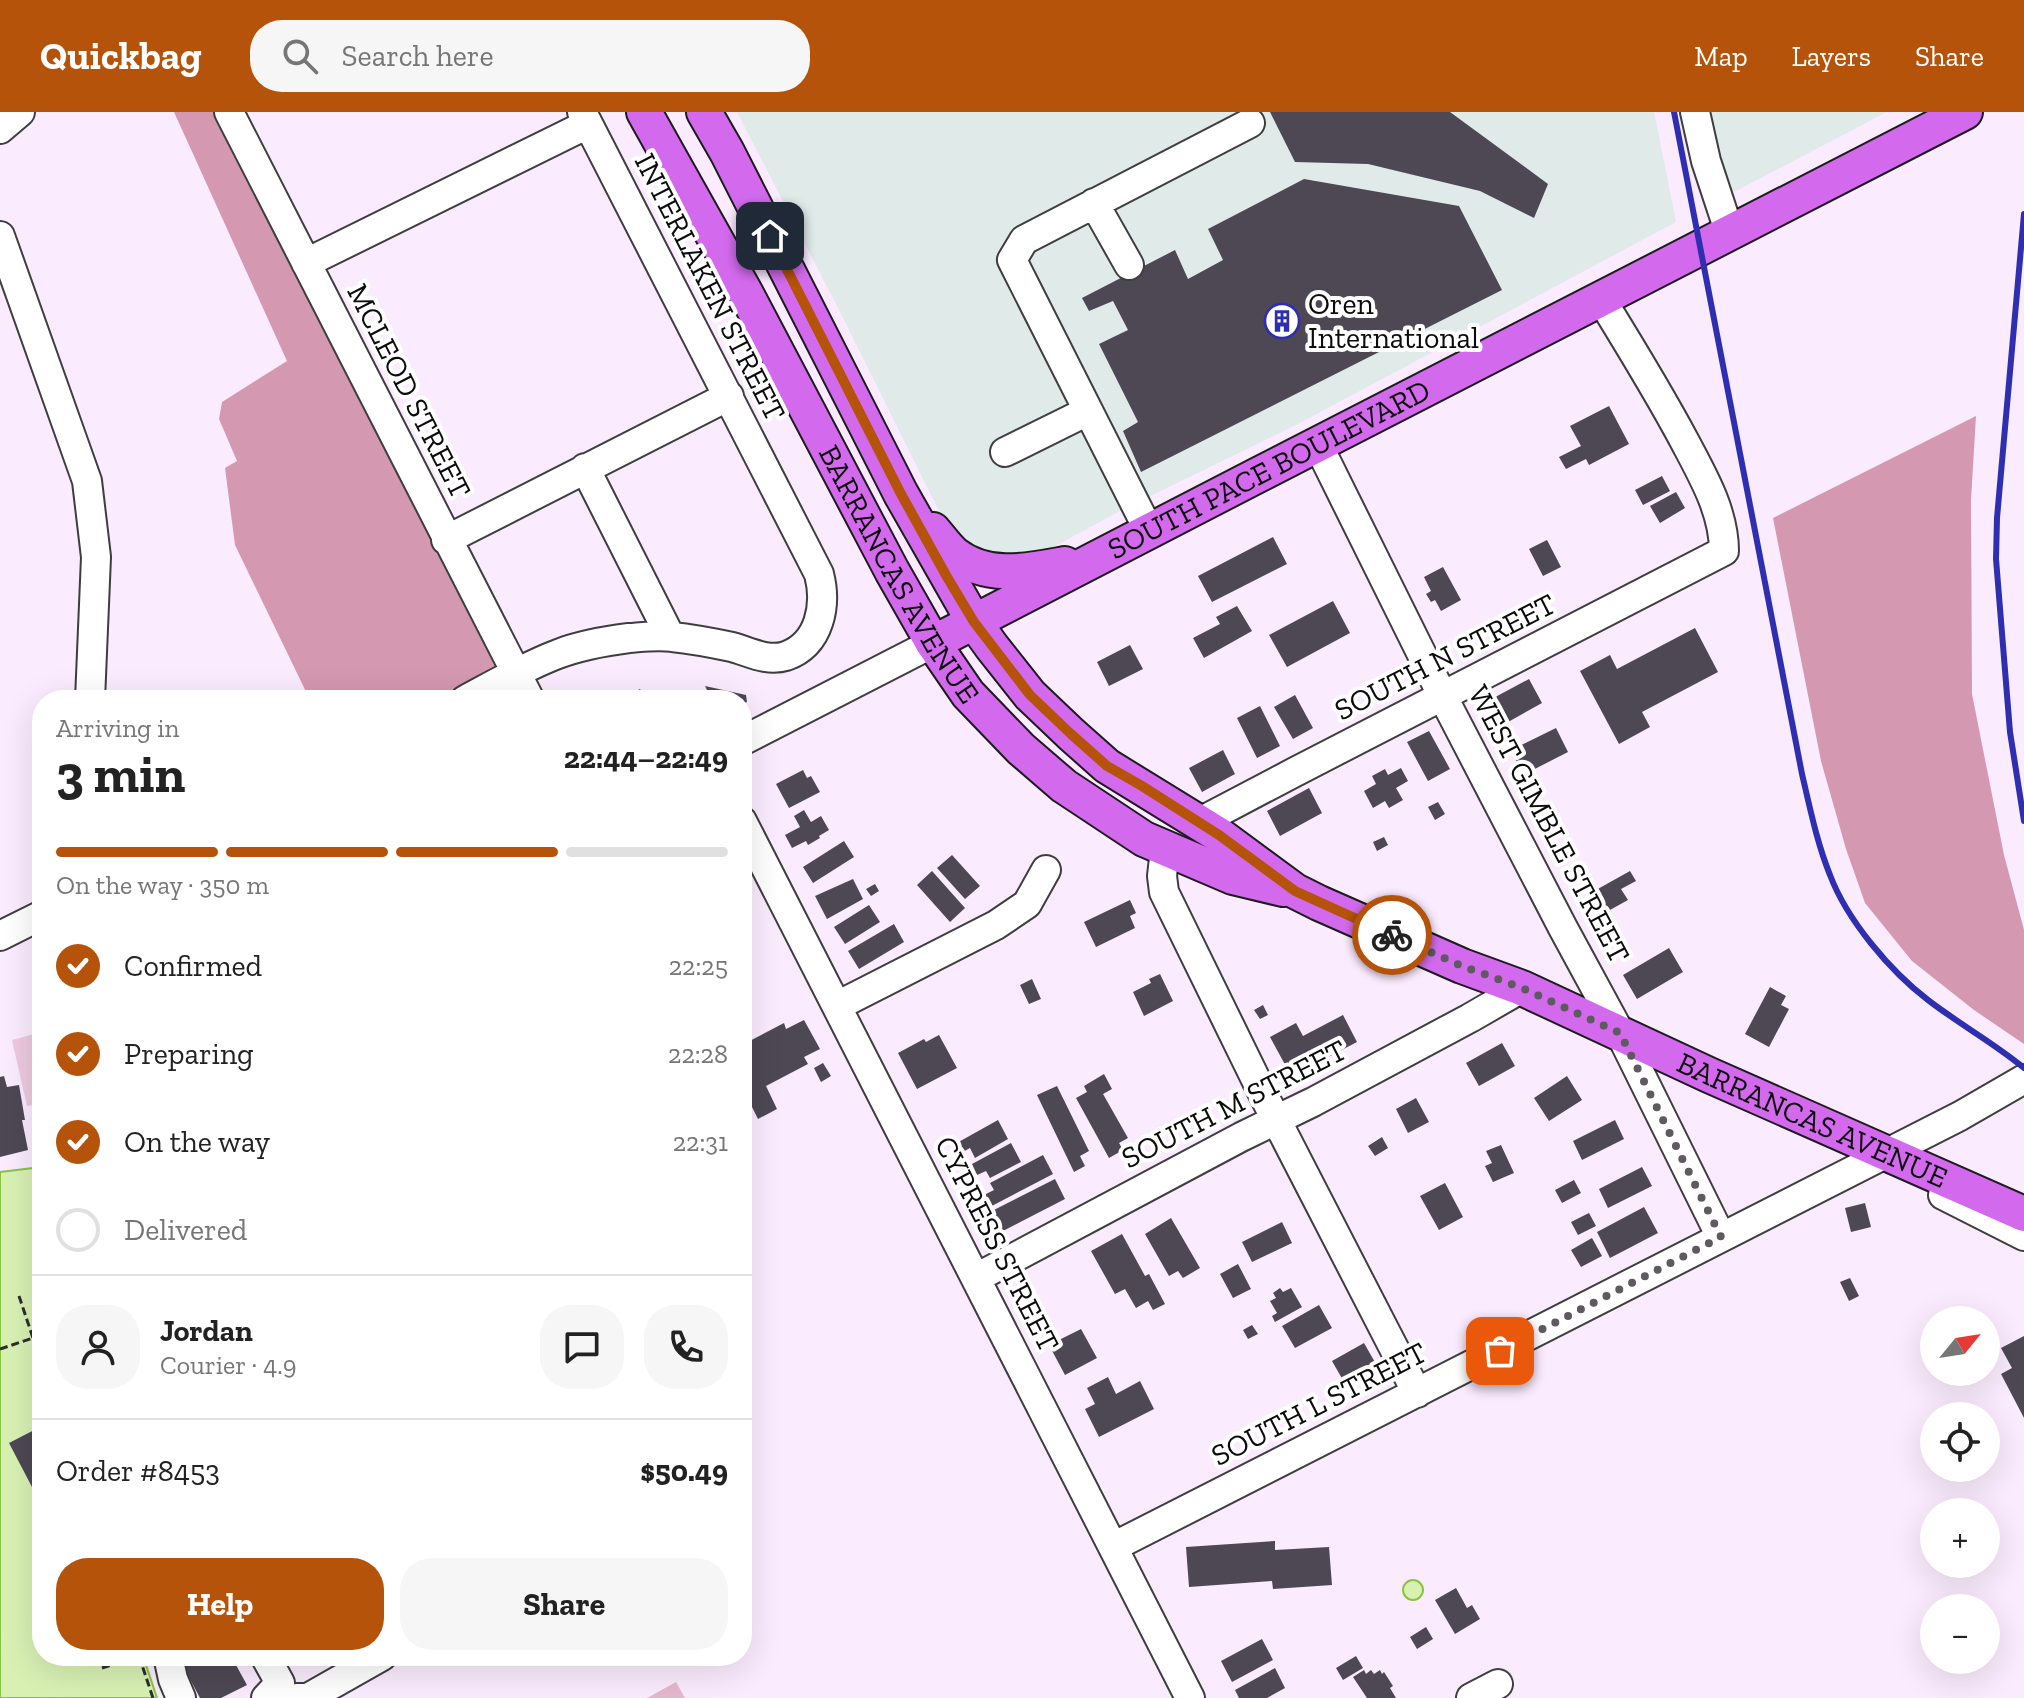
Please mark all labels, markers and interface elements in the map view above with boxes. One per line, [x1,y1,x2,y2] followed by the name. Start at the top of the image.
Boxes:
[250,20,810,92] search box
[40,33,202,79] text: Quickbag
[278,34,322,78] icon: search
[342,38,494,74] text: Search here
[1694,40,1748,73] text: Map
[1792,40,1871,73] text: Layers
[1915,40,1984,73] text: Share
[627,147,793,427] street label: INTERLAKEN STREET
[736,202,804,270] pin
[748,214,792,258] icon: home
[339,278,479,504] street label: MCLEOD STREET
[1308,286,1479,356] place label: Oren International
[1263,302,1301,340] building icon: Oren International
[1102,372,1436,567] street label: SOUTH PACE BOULEVARD
[811,439,987,710] street label: BARRANCAS AVENUE
[1329,586,1561,728] street label: SOUTH N STREET
[1461,679,1637,969] street label: WEST GIMBLE STREET
[56,712,179,744] text: Arriving in
[564,740,728,776] text: 22:44–22:49
[56,743,185,805] text: 3 min
[56,869,269,901] text: On the way · 350 m
[1352,895,1432,975] courier
[1370,913,1414,957] icon: bike
[56,944,100,988] icon: check
[124,948,262,984] text: Confirmed
[669,950,728,982] text: 22:25
[56,1032,100,1076] icon: check
[1116,1032,1352,1176] street label: SOUTH M STREET
[124,1036,254,1072] text: Preparing
[668,1038,728,1070] text: 22:28
[1671,1045,1953,1196] street label: BARRANCAS AVENUE
[56,1120,100,1164] icon: check
[124,1124,270,1160] text: On the way
[673,1126,728,1158] text: 22:31
[927,1130,1067,1358] street label: CYPRESS STREET
[124,1212,247,1248] text: Delivered
[56,1305,140,1389] button: person
[540,1305,624,1389] button: chat
[644,1305,728,1389] button: phone
[1920,1306,2000,1386] north arrow
[1920,1306,2000,1674] map controls
[160,1313,253,1349] text: Jordan
[1466,1317,1534,1385] pin
[1478,1329,1522,1373] icon: bag
[1205,1334,1433,1474] street label: SOUTH L STREET
[160,1349,296,1381] text: Courier · 4.9
[1920,1402,2000,1482] button: locate
[56,1453,220,1489] text: Order #8453
[640,1453,728,1489] text: $50.49
[1920,1498,2000,1578] button: +
[56,1558,384,1650] button: Help
[400,1558,728,1650] button: Share
[1920,1594,2000,1674] button: −

